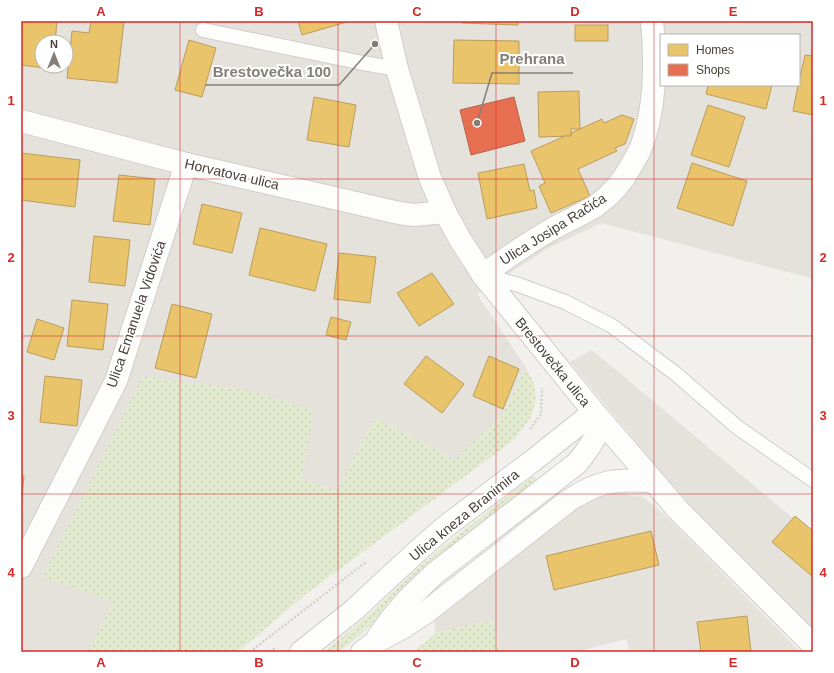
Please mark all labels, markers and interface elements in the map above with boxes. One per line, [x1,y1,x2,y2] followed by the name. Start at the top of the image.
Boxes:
[96,4,106,19] text: A
[254,4,264,19] text: B
[412,4,422,19] text: C
[570,4,580,19] text: D
[729,4,738,19] text: E
[34,34,74,74] north arrow
[660,34,800,86] legend
[50,38,58,50] text: N
[696,43,734,57] text: Homes
[492,46,573,73] callout: Prehrana
[499,50,565,67] text: Prehrana
[205,58,339,85] callout: Brestovečka 100
[213,63,331,80] text: Brestovečka 100
[696,63,730,77] text: Shops
[7,93,15,108] text: 1
[819,93,827,108] text: 1
[183,155,281,193] street label: Horvatova ulica
[497,190,609,268] street label: Ulica Josipa Račića
[103,238,169,390] street label: Ulica Emanuela Vidovića
[7,250,15,265] text: 2
[819,250,827,265] text: 2
[512,314,594,410] street label: Brestovečka ulica
[7,408,15,423] text: 3
[819,408,827,423] text: 3
[406,466,522,564] street label: Ulica kneza Branimira
[7,565,15,580] text: 4
[819,565,827,580] text: 4
[96,655,106,670] text: A
[254,655,264,670] text: B
[412,655,422,670] text: C
[570,655,580,670] text: D
[729,655,738,670] text: E

